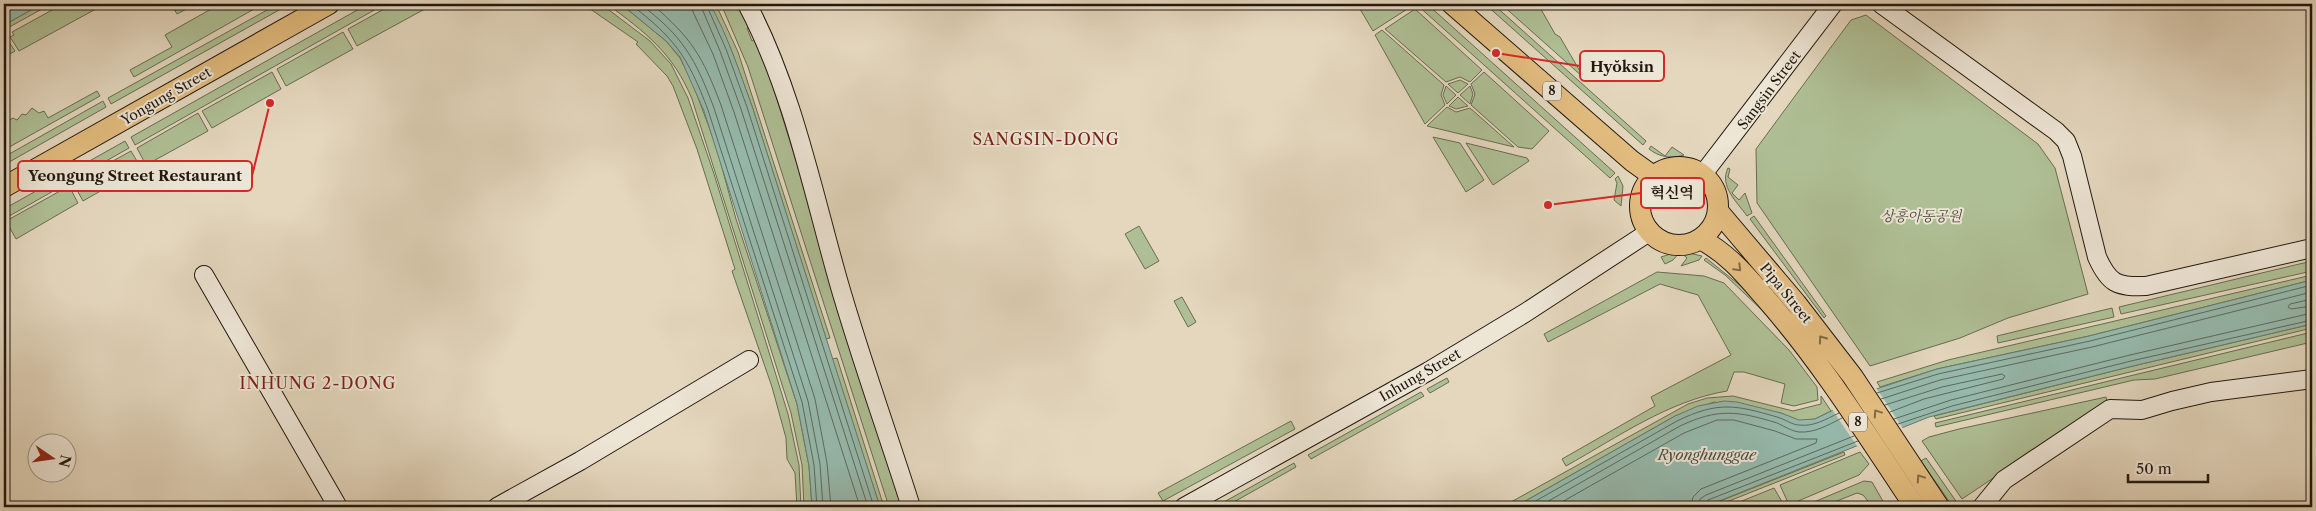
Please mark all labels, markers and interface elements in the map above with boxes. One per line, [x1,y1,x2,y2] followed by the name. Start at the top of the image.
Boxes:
[1733,47,1805,133] street label: Sangsin Street
[1580,51,1664,81] callout: Hyŏksin
[1590,57,1655,76] text: Hyŏksin
[117,63,214,130] street label: Yongung Street
[1543,82,1561,100] road number: 8
[972,129,1120,149] district label: SANGSIN-DONG
[18,161,252,191] callout: Yeongung Street Restaurant
[27,166,242,185] text: Yeongung Street Restaurant
[1641,178,1704,208] callout: 혁신역
[1650,183,1694,202] text: 혁신역
[1880,207,1963,225] park label: 상흥아동공원
[1756,259,1816,327] street label: Pipa Street
[1733,263,1742,272] one-way arrow
[1820,336,1828,345] one-way arrow
[1376,344,1464,406] street label: Inhung Street
[240,373,396,393] district label: INHUNG 2-DONG
[1874,410,1883,419] one-way arrow
[1849,412,1867,432] road number: 8
[28,434,78,484] north arrow
[1657,445,1757,464] water label: Ryonghunggae
[2128,451,2208,483] scale bar
[55,453,75,469] text: N
[2136,459,2172,478] text: 50 m
[1917,475,1926,484] one-way arrow

